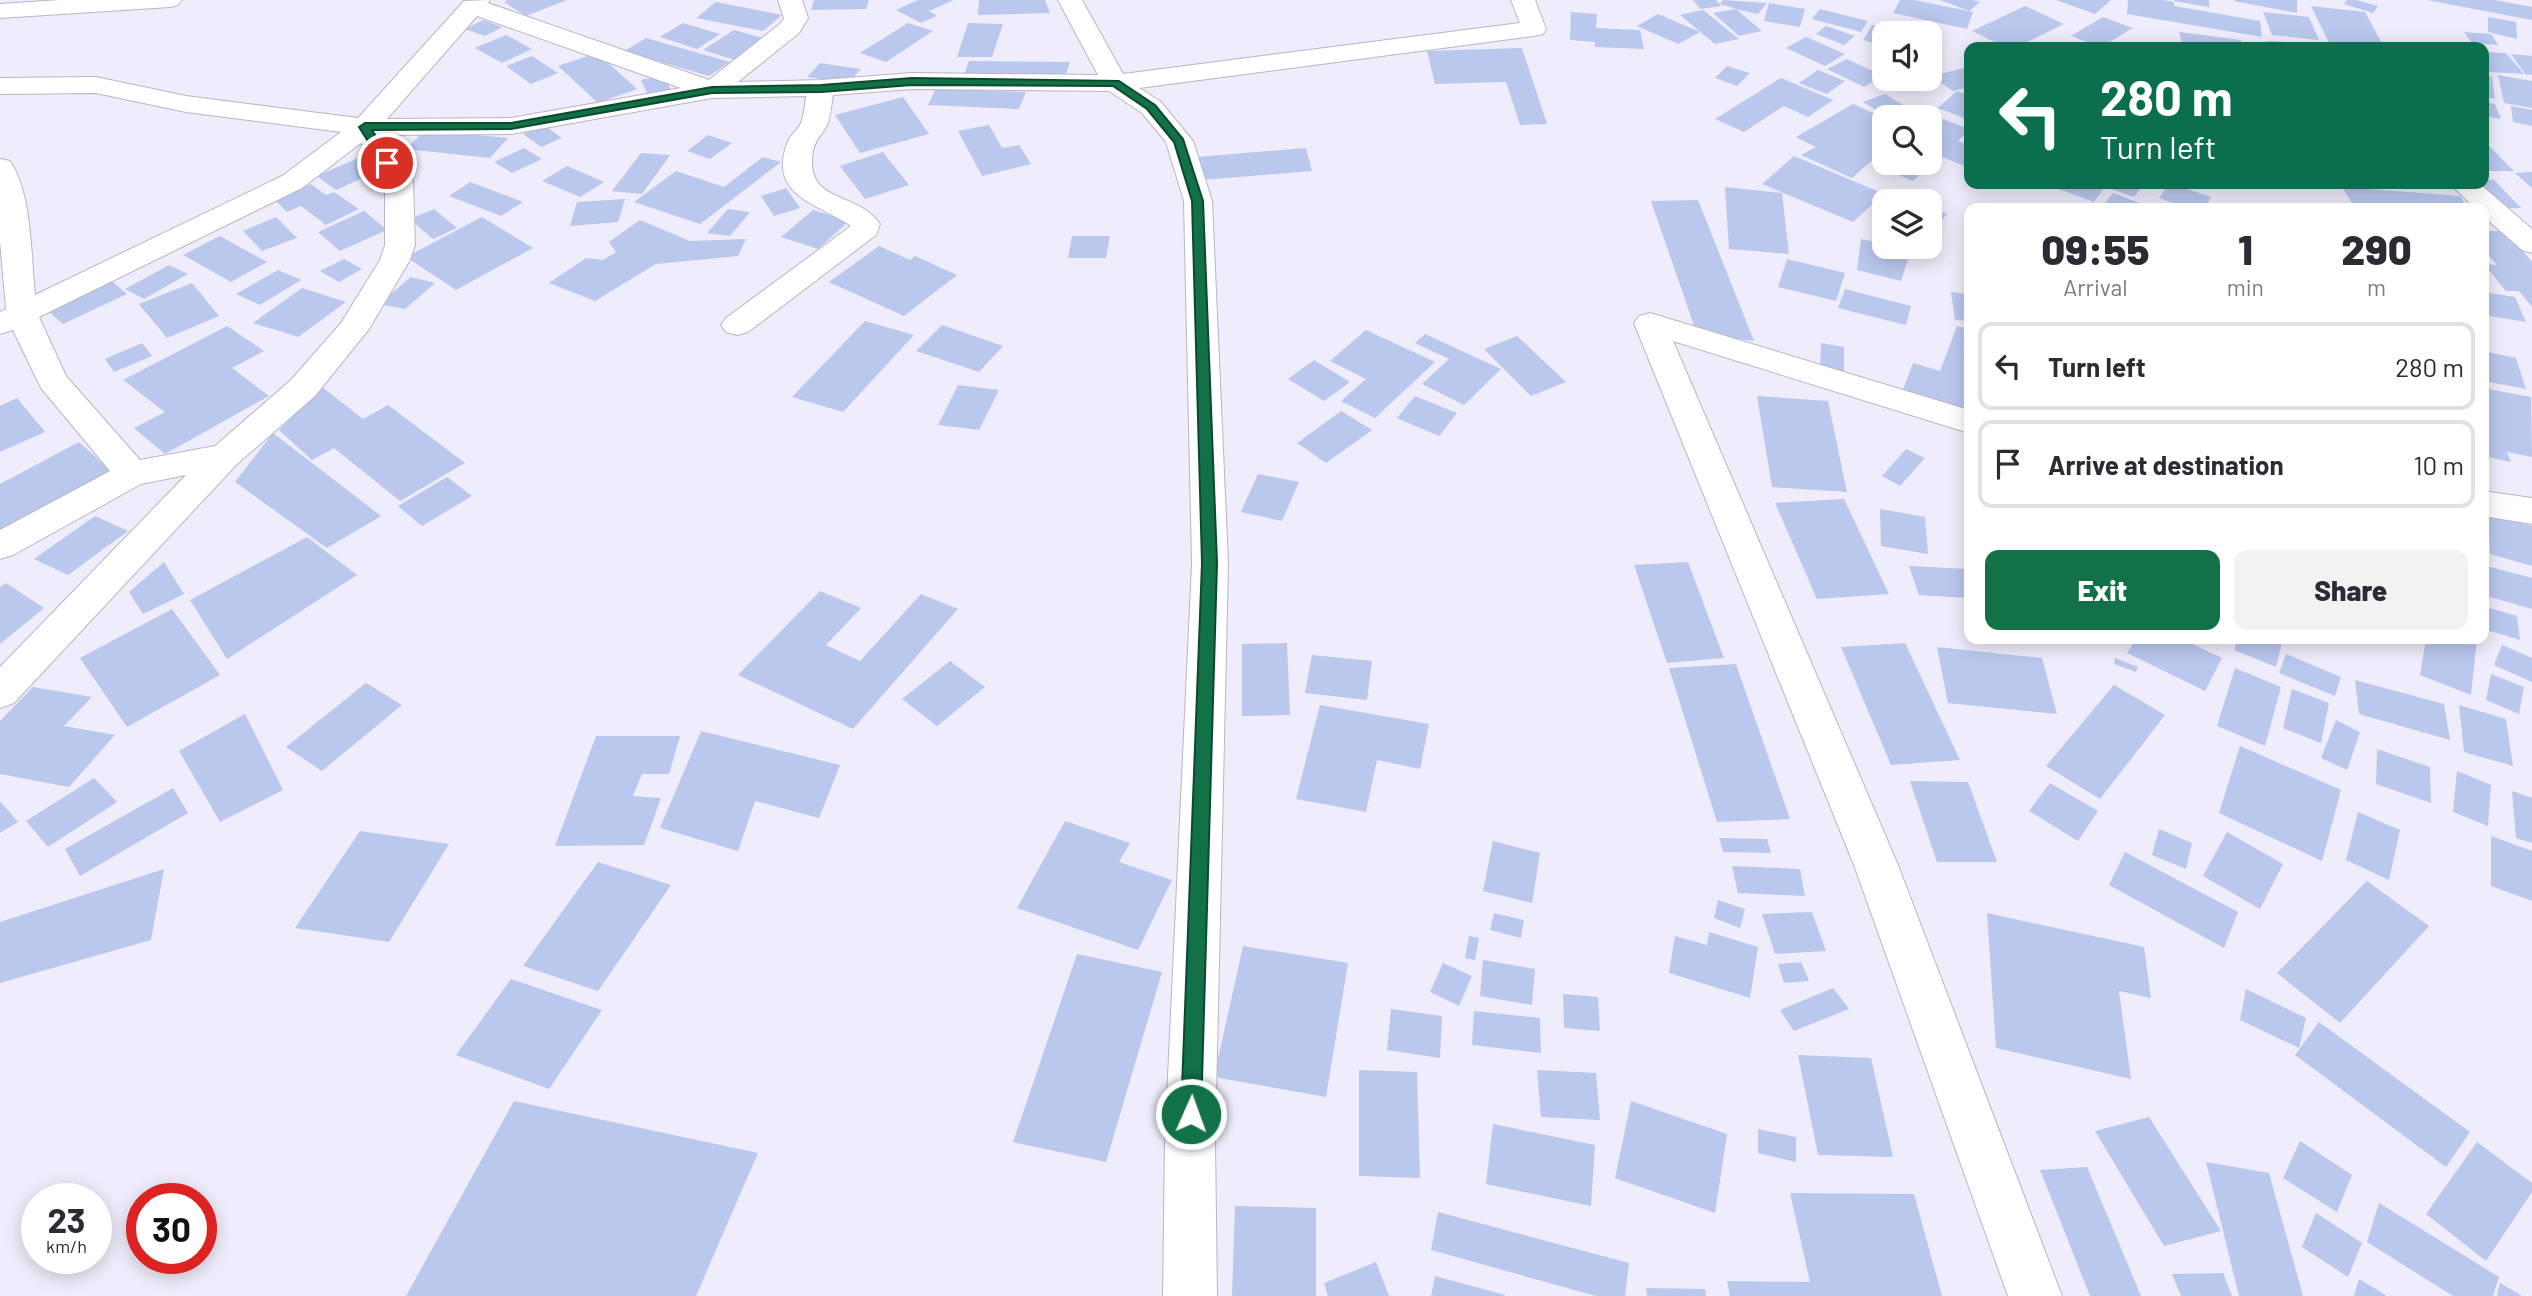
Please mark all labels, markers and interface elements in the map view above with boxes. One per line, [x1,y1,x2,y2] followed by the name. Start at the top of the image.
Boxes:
[1872,21,1942,259] map controls
[1872,21,1942,91] button: sound
[2100,67,2233,126] text: 280 m
[1985,70,2076,161] icon: left
[1872,105,1942,175] button: search
[2100,127,2217,165] text: Turn left
[357,133,417,193] pin
[368,144,406,182] icon: arrive
[1872,189,1942,259] button: layers
[2041,223,2149,273] text: 09:55
[2238,223,2253,273] text: 1
[2341,223,2412,273] text: 290
[2063,273,2128,301] text: Arrival
[2227,273,2264,301] text: min
[2367,273,2386,301] text: m
[1989,347,2027,385] icon: left
[2048,351,2146,382] text: Turn left
[2395,351,2464,382] text: 280 m
[1989,445,2027,483] icon: arrive
[2048,449,2284,480] text: Arrive at destination
[2414,449,2464,480] text: 10 m
[1985,550,2220,630] button: Exit
[2234,550,2468,630] button: Share
[1154,1077,1228,1151] position arrow
[126,1183,217,1274] speed limit sign: 30
[47,1198,86,1240] text: 23
[46,1235,87,1257] text: km/h

